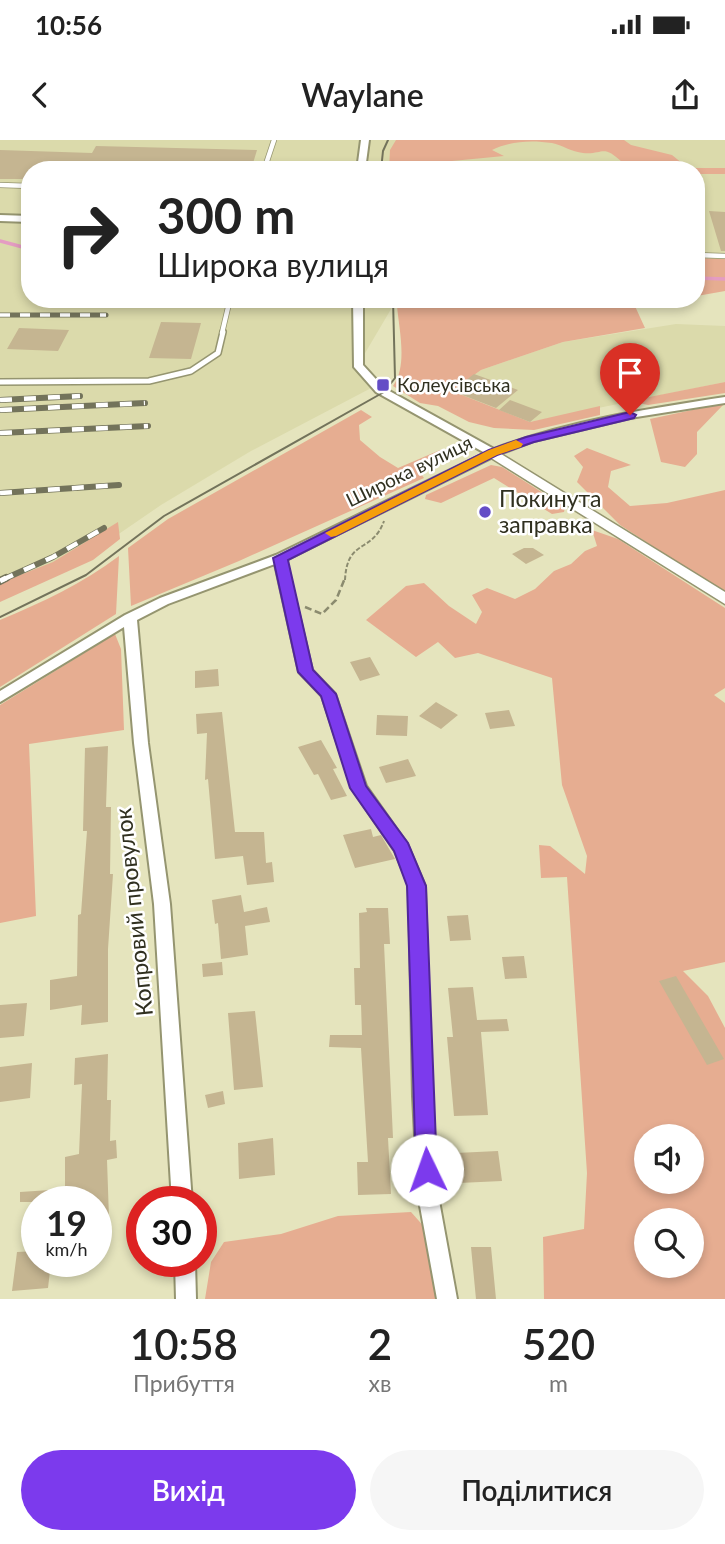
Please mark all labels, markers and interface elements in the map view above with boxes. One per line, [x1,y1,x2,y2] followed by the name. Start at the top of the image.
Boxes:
[35,9,102,41] text: 10:56
[301,75,424,114] text: Waylane
[21,76,59,114] icon: back
[666,76,704,114] icon: share
[157,186,295,244] text: 300 m
[42,189,133,280] icon: right
[157,245,389,284] text: Широка вулиця
[600,343,660,415] pin
[611,354,649,392] icon: arrive
[397,373,510,396] place label: Колеусівська
[375,377,391,393] marker: Колеусівська
[342,430,476,511] street label: Широка вулиця
[499,484,602,538] place label: Покинута заправка
[477,504,493,520] marker: Покинута заправка
[108,806,158,1018] street label: Копровий провулок
[634,1124,704,1278] map controls
[634,1124,704,1194] button: sound
[390,1133,464,1207] position arrow
[126,1186,217,1277] speed limit sign: 30
[46,1201,87,1243] text: 19
[634,1208,704,1278] button: search
[45,1238,88,1260] text: km/h
[130,1319,238,1369] text: 10:58
[368,1319,392,1369] text: 2
[522,1319,595,1369] text: 520
[133,1369,235,1397] text: Прибуття
[369,1369,391,1397] text: хв
[549,1369,568,1397] text: m
[21,1450,356,1530] button: Вихід
[370,1450,704,1530] button: Поділитися

